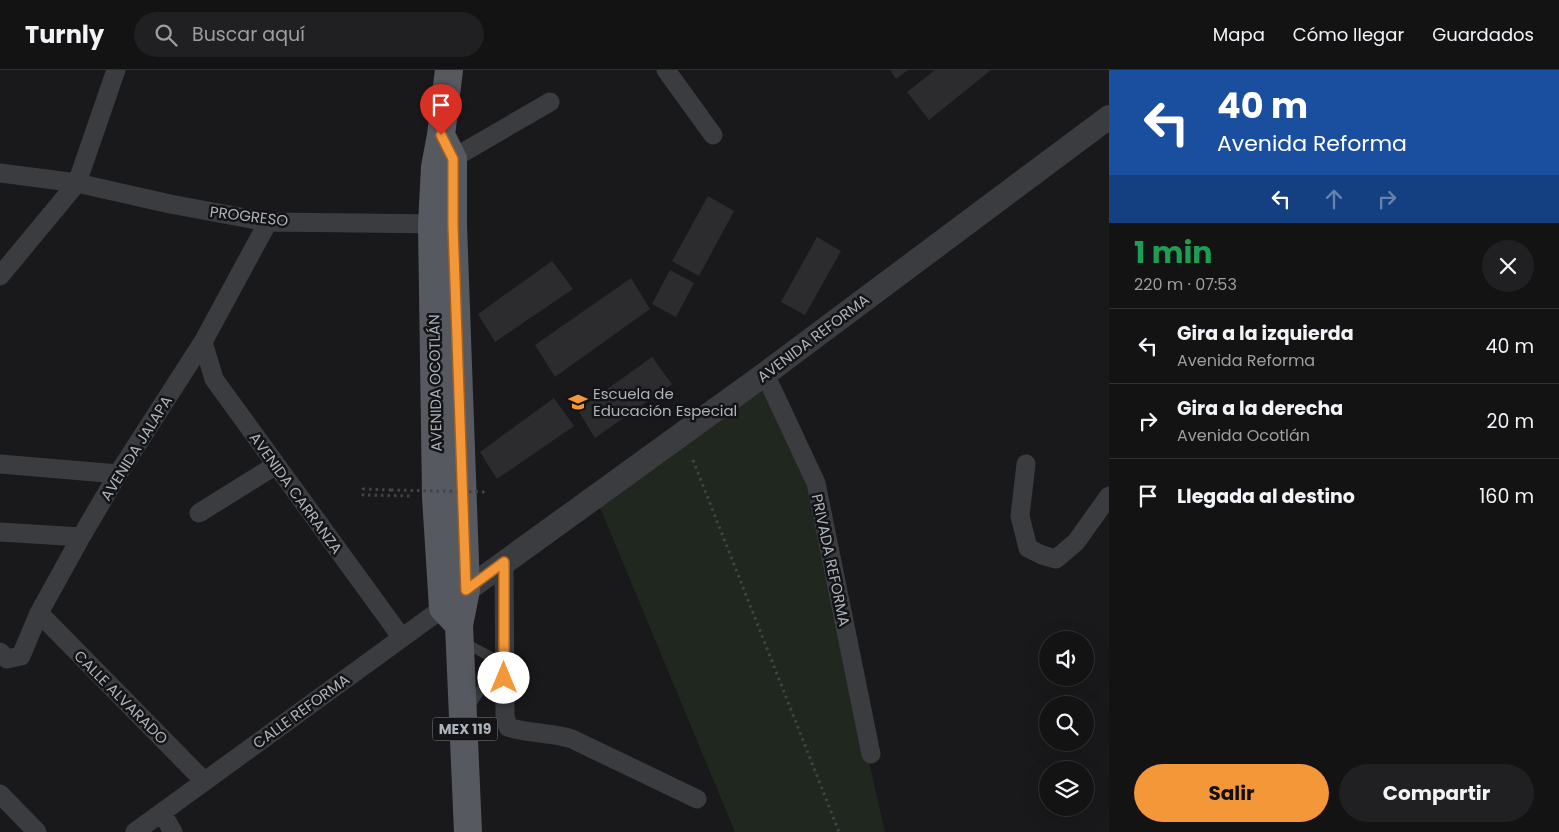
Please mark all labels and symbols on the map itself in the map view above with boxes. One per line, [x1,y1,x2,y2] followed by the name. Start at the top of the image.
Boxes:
[420,84,462,135] pin
[209,201,290,231] street label: PROGRESO
[753,289,873,387] street label: AVENIDA REFORMA
[423,314,447,452] street label: AVENIDA OCOTLÁN
[593,383,737,421] place label: Escuela de Educación Especial
[95,391,177,505] street label: AVENIDA JALAPA
[567,391,589,413] school or university icon: Escuela de Educación Especial
[245,428,347,558] street label: AVENIDA CARRANZA
[807,492,855,628] street label: PRIVADA REFORMA
[69,645,173,749] street label: CALLE ALVARADO
[477,651,529,703] position arrow
[248,669,354,753] street label: CALLE REFORMA
[432,718,498,741] road number: MEX 119

